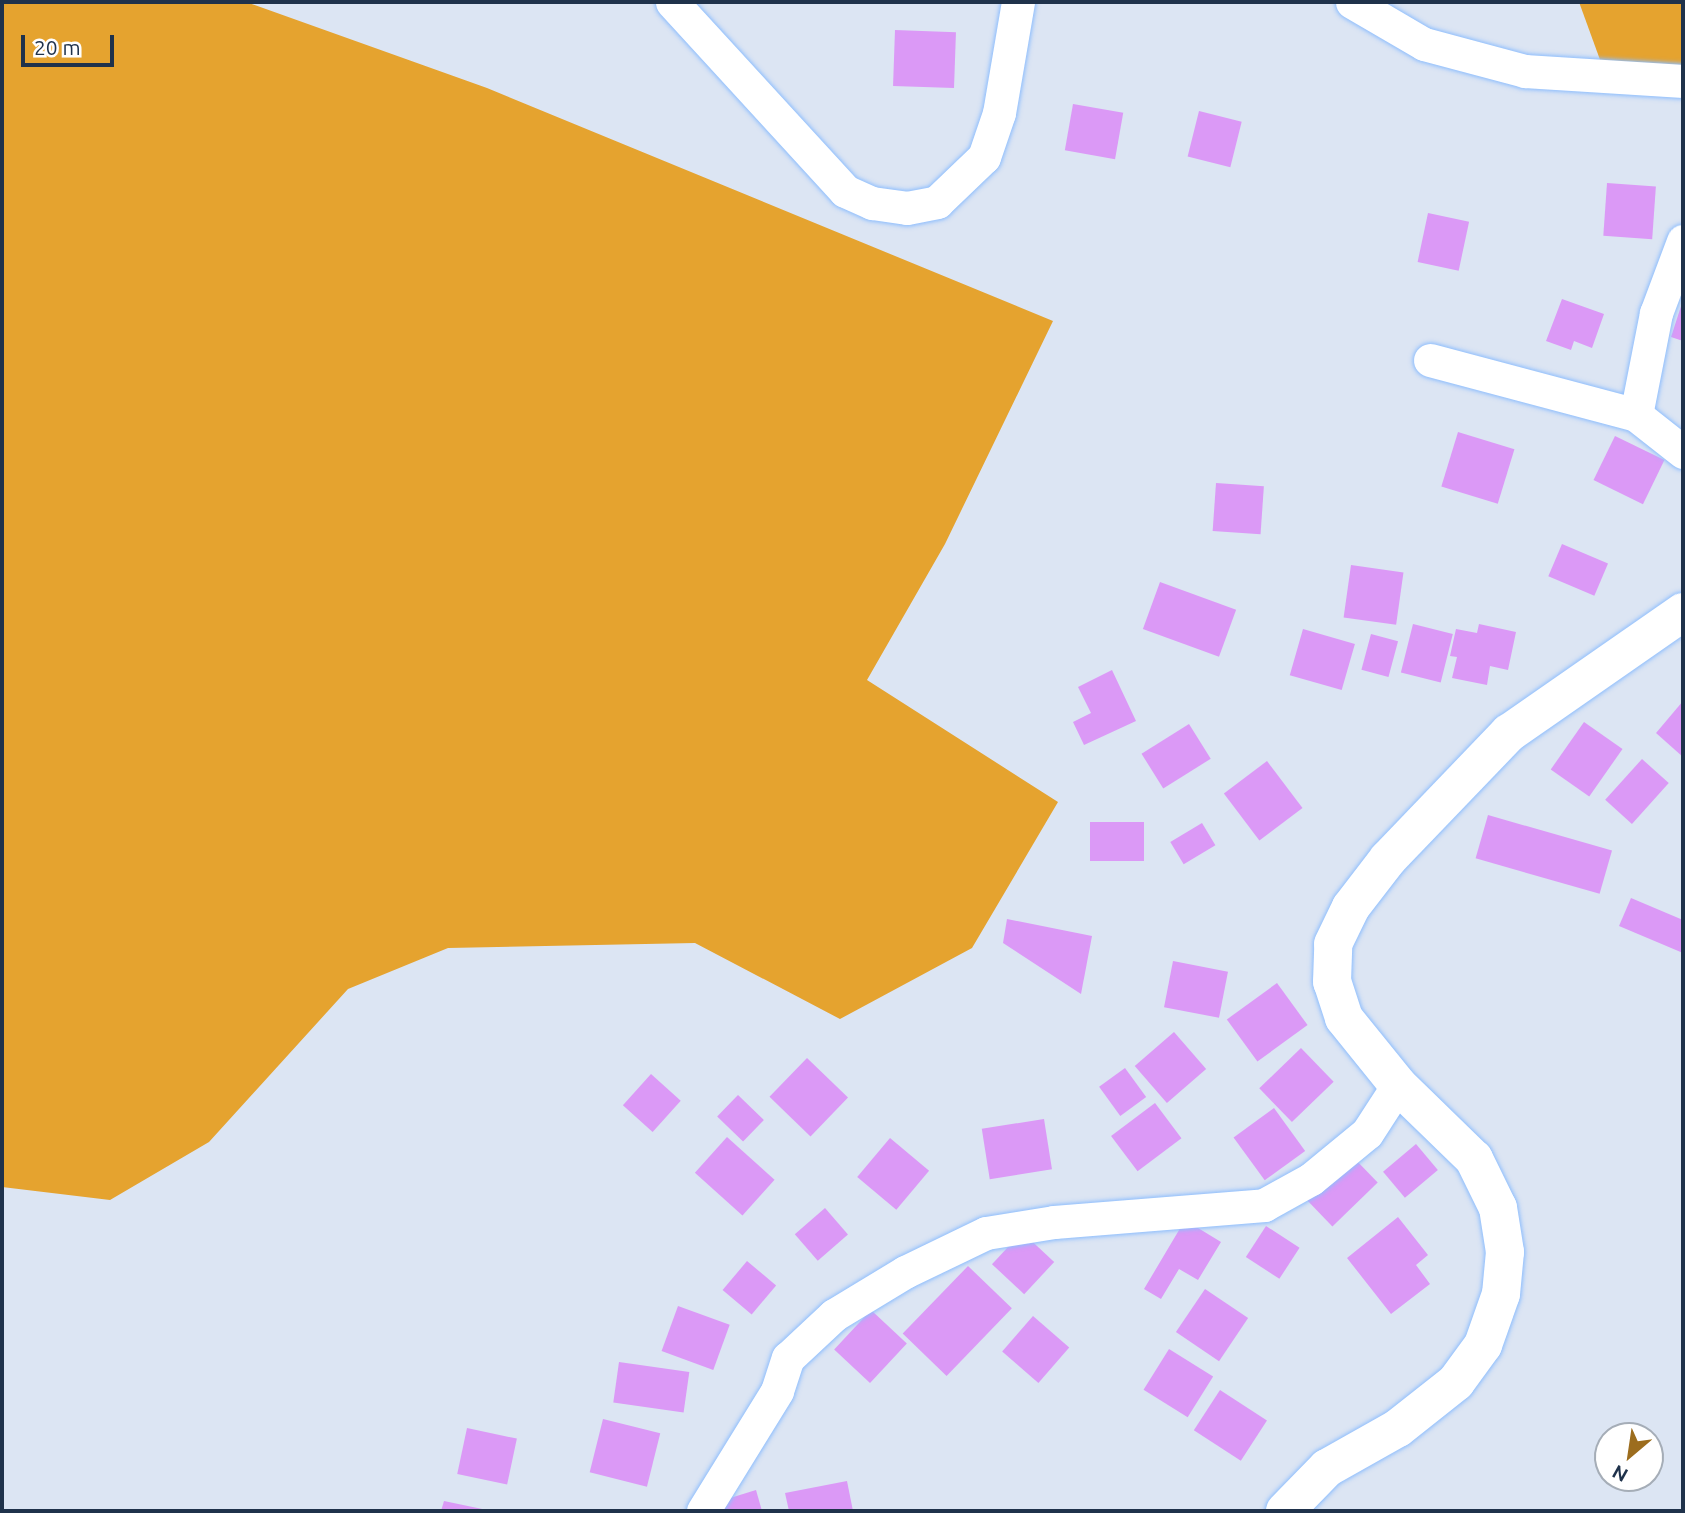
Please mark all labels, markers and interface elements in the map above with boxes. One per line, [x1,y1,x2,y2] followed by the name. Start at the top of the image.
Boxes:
[24,21,117,65] scale bar
[34,35,81,59] text: 20 m
[1594,1422,1664,1492] north arrow
[1608,1461,1631,1487] text: N

